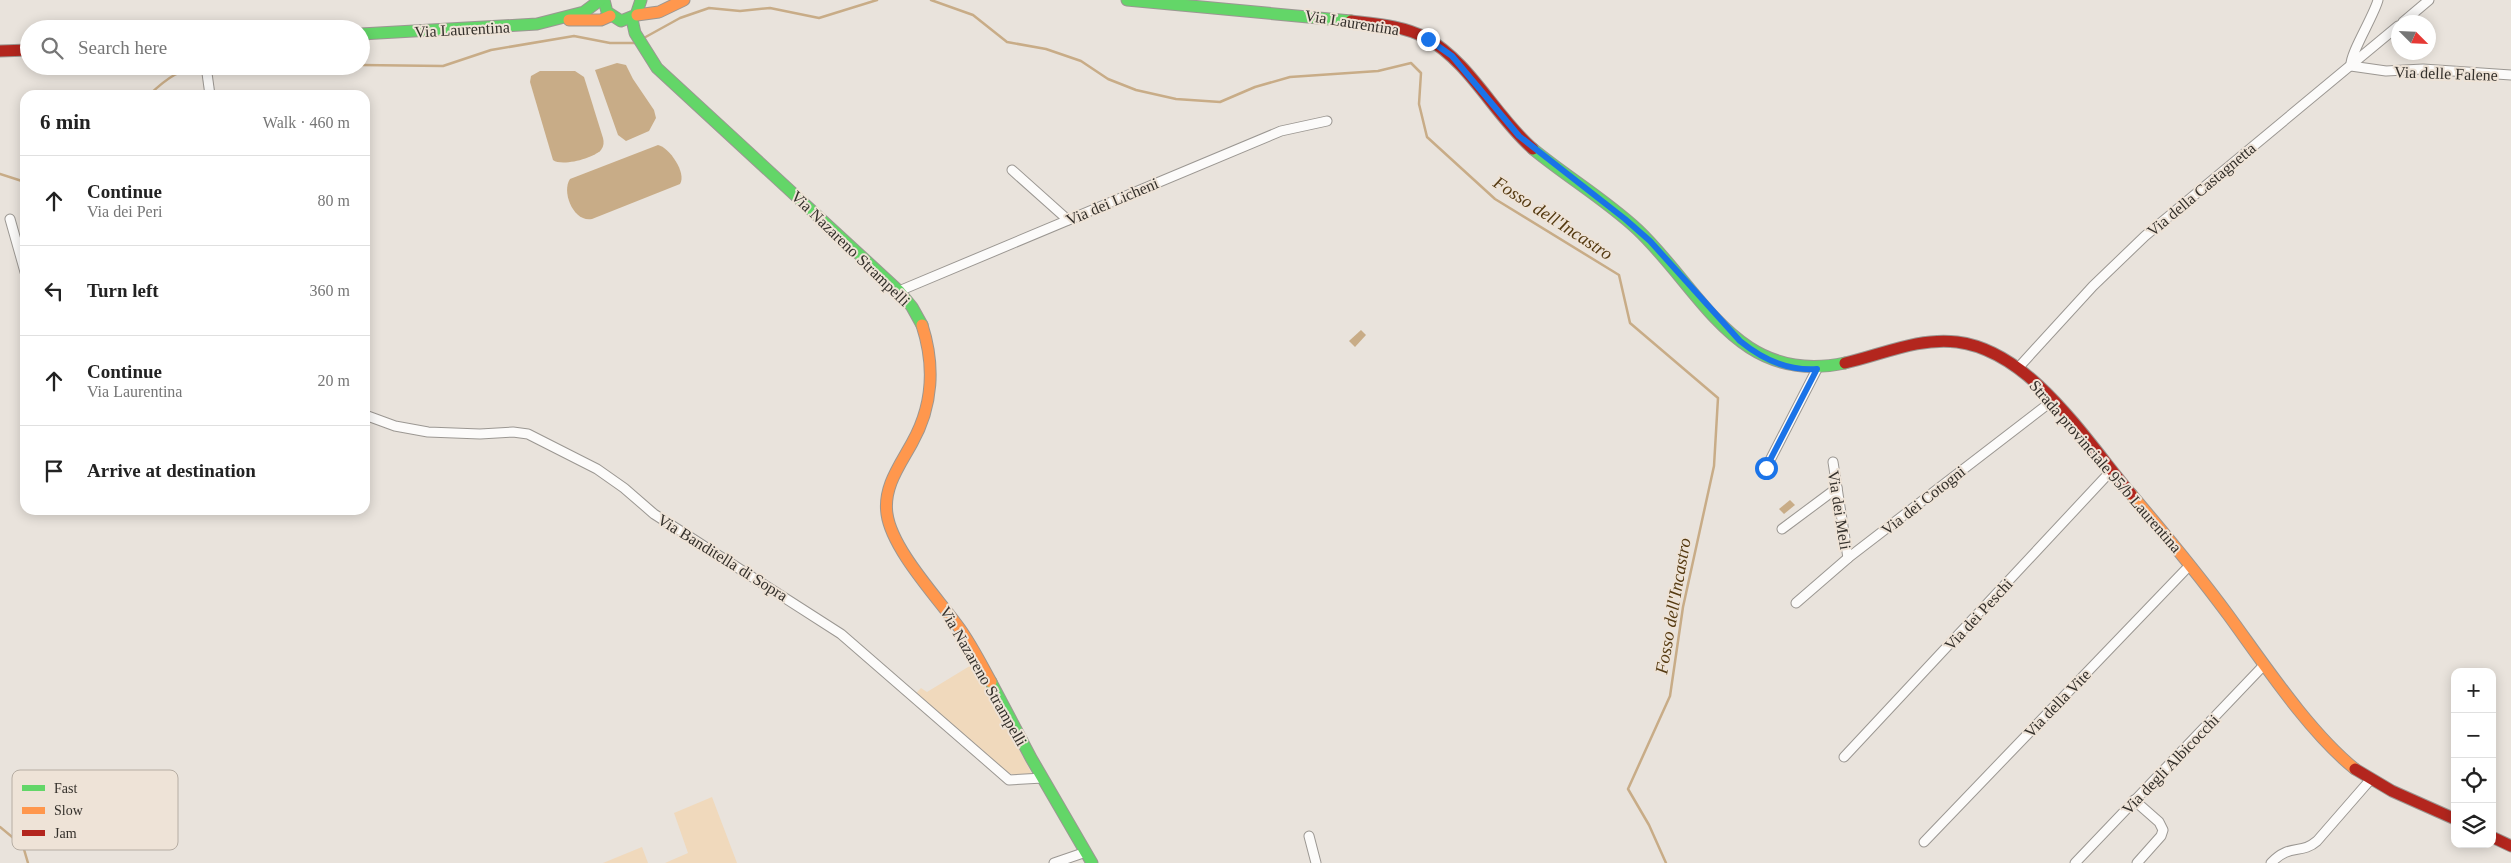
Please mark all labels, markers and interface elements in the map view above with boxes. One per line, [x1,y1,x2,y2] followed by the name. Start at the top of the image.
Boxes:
[1303,7,1400,38] street label: Via Laurentina
[2391,15,2436,60] north arrow
[414,19,510,40] street label: Via Laurentina
[20,20,370,75] search box
[1417,28,1440,51] route end
[38,34,66,62] icon: search
[78,37,167,58] text: Search here
[2394,63,2498,84] street label: Via delle Falene
[40,110,91,134] text: 6 min
[263,114,350,131] text: Walk · 460 m
[2144,139,2259,240] street label: Via della Castagnetta
[1489,172,1616,264] water label: Fosso dell'Incastro
[1064,174,1161,229] street label: Via dei Licheni
[87,181,162,202] text: Continue
[40,187,68,215] icon: ahead
[787,187,914,310] street label: Via Nazareno Strampelli
[318,192,350,209] text: 80 m
[87,203,162,220] text: Via dei Peri
[40,277,68,305] icon: left
[87,280,159,301] text: Turn left
[310,282,350,299] text: 360 m
[87,361,162,382] text: Continue
[40,367,68,395] icon: ahead
[318,372,350,389] text: 20 m
[2025,377,2185,557] street label: Strada provinciale 95/b Laurentina
[87,383,182,400] text: Via Laurentina
[40,457,68,485] icon: arrive
[1755,457,1778,480] route start
[87,460,256,481] text: Arrive at destination
[1878,462,1969,539] street label: Via dei Cotogni
[1825,469,1854,551] street label: Via dei Meli
[654,511,791,605] street label: Via Banditella di Sopra
[1651,536,1695,677] water label: Fosso dell'Incastro
[1941,575,2016,654] street label: Via dei Peschi
[936,604,1031,750] street label: Via Nazareno Strampelli
[2021,666,2094,741] street label: Via della Vite
[2451,668,2496,848] map controls
[2451,668,2496,713] button: +
[2119,711,2223,818] street label: Via degli Albicocchi
[2451,713,2496,758] button: −
[2451,758,2496,803] button: locate
[12,770,178,850] legend
[54,781,77,796] text: Fast
[54,803,84,818] text: Slow
[2451,803,2496,848] button: layers
[54,826,77,841] text: Jam

